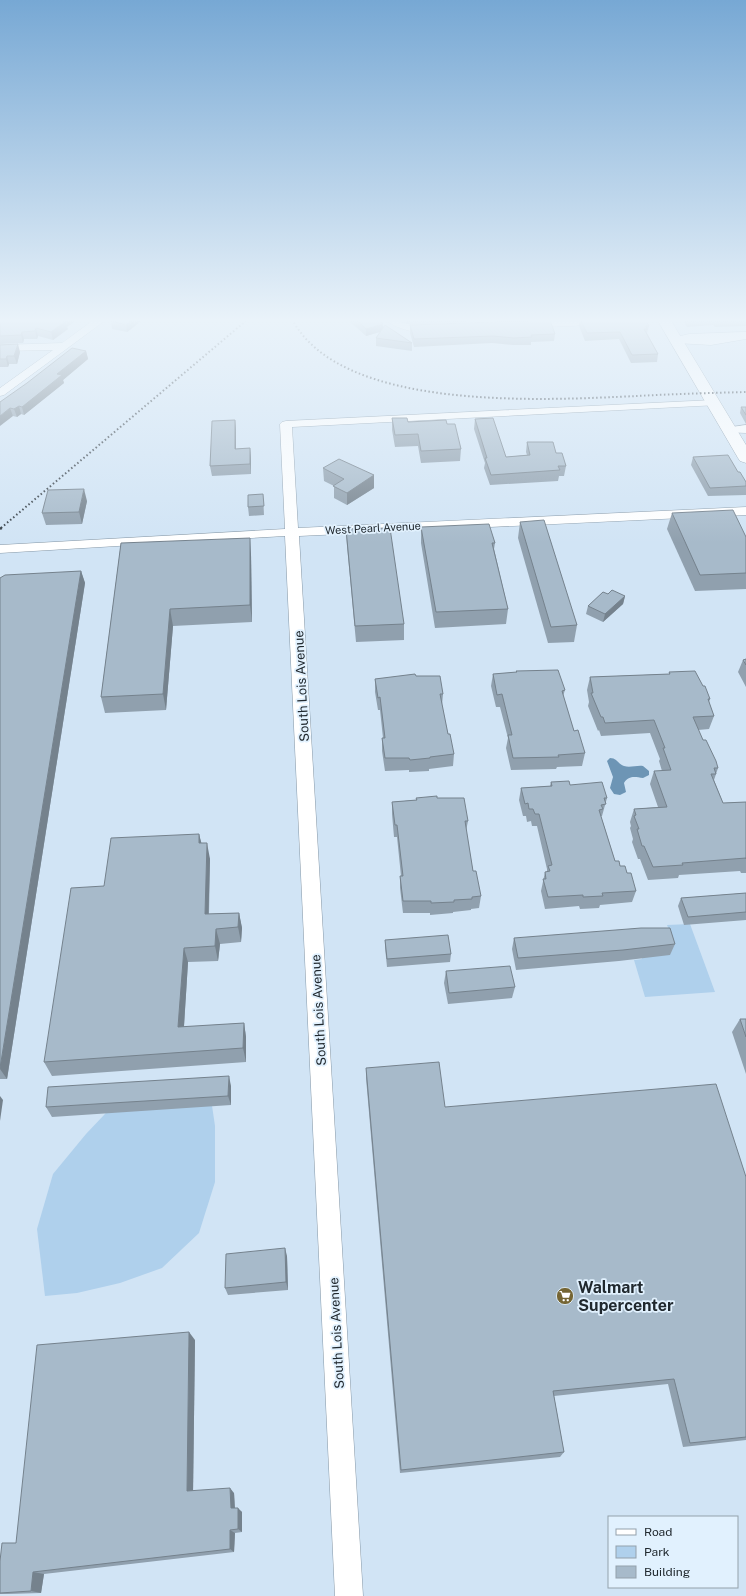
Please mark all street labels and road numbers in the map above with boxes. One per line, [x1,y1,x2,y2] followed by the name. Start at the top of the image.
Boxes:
[325,520,421,536] street label: West Pearl Avenue
[291,630,312,742] street label: South Lois Avenue
[308,954,329,1066] street label: South Lois Avenue
[326,1277,347,1389] street label: South Lois Avenue

